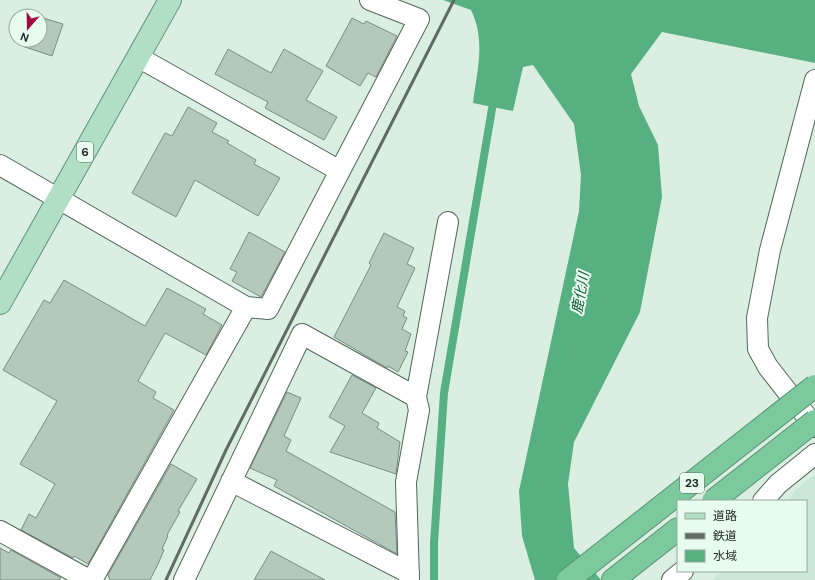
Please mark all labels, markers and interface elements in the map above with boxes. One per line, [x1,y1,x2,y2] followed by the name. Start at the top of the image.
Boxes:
[8,8,48,48] north arrow
[18,29,31,45] text: N
[77,142,93,162] road number: 6
[567,269,593,315] water label: 鹿化川
[680,473,704,493] road number: 23
[677,500,807,572] legend
[713,508,737,524] text: 道路
[713,528,737,544] text: 鉄道
[713,548,737,564] text: 水域

